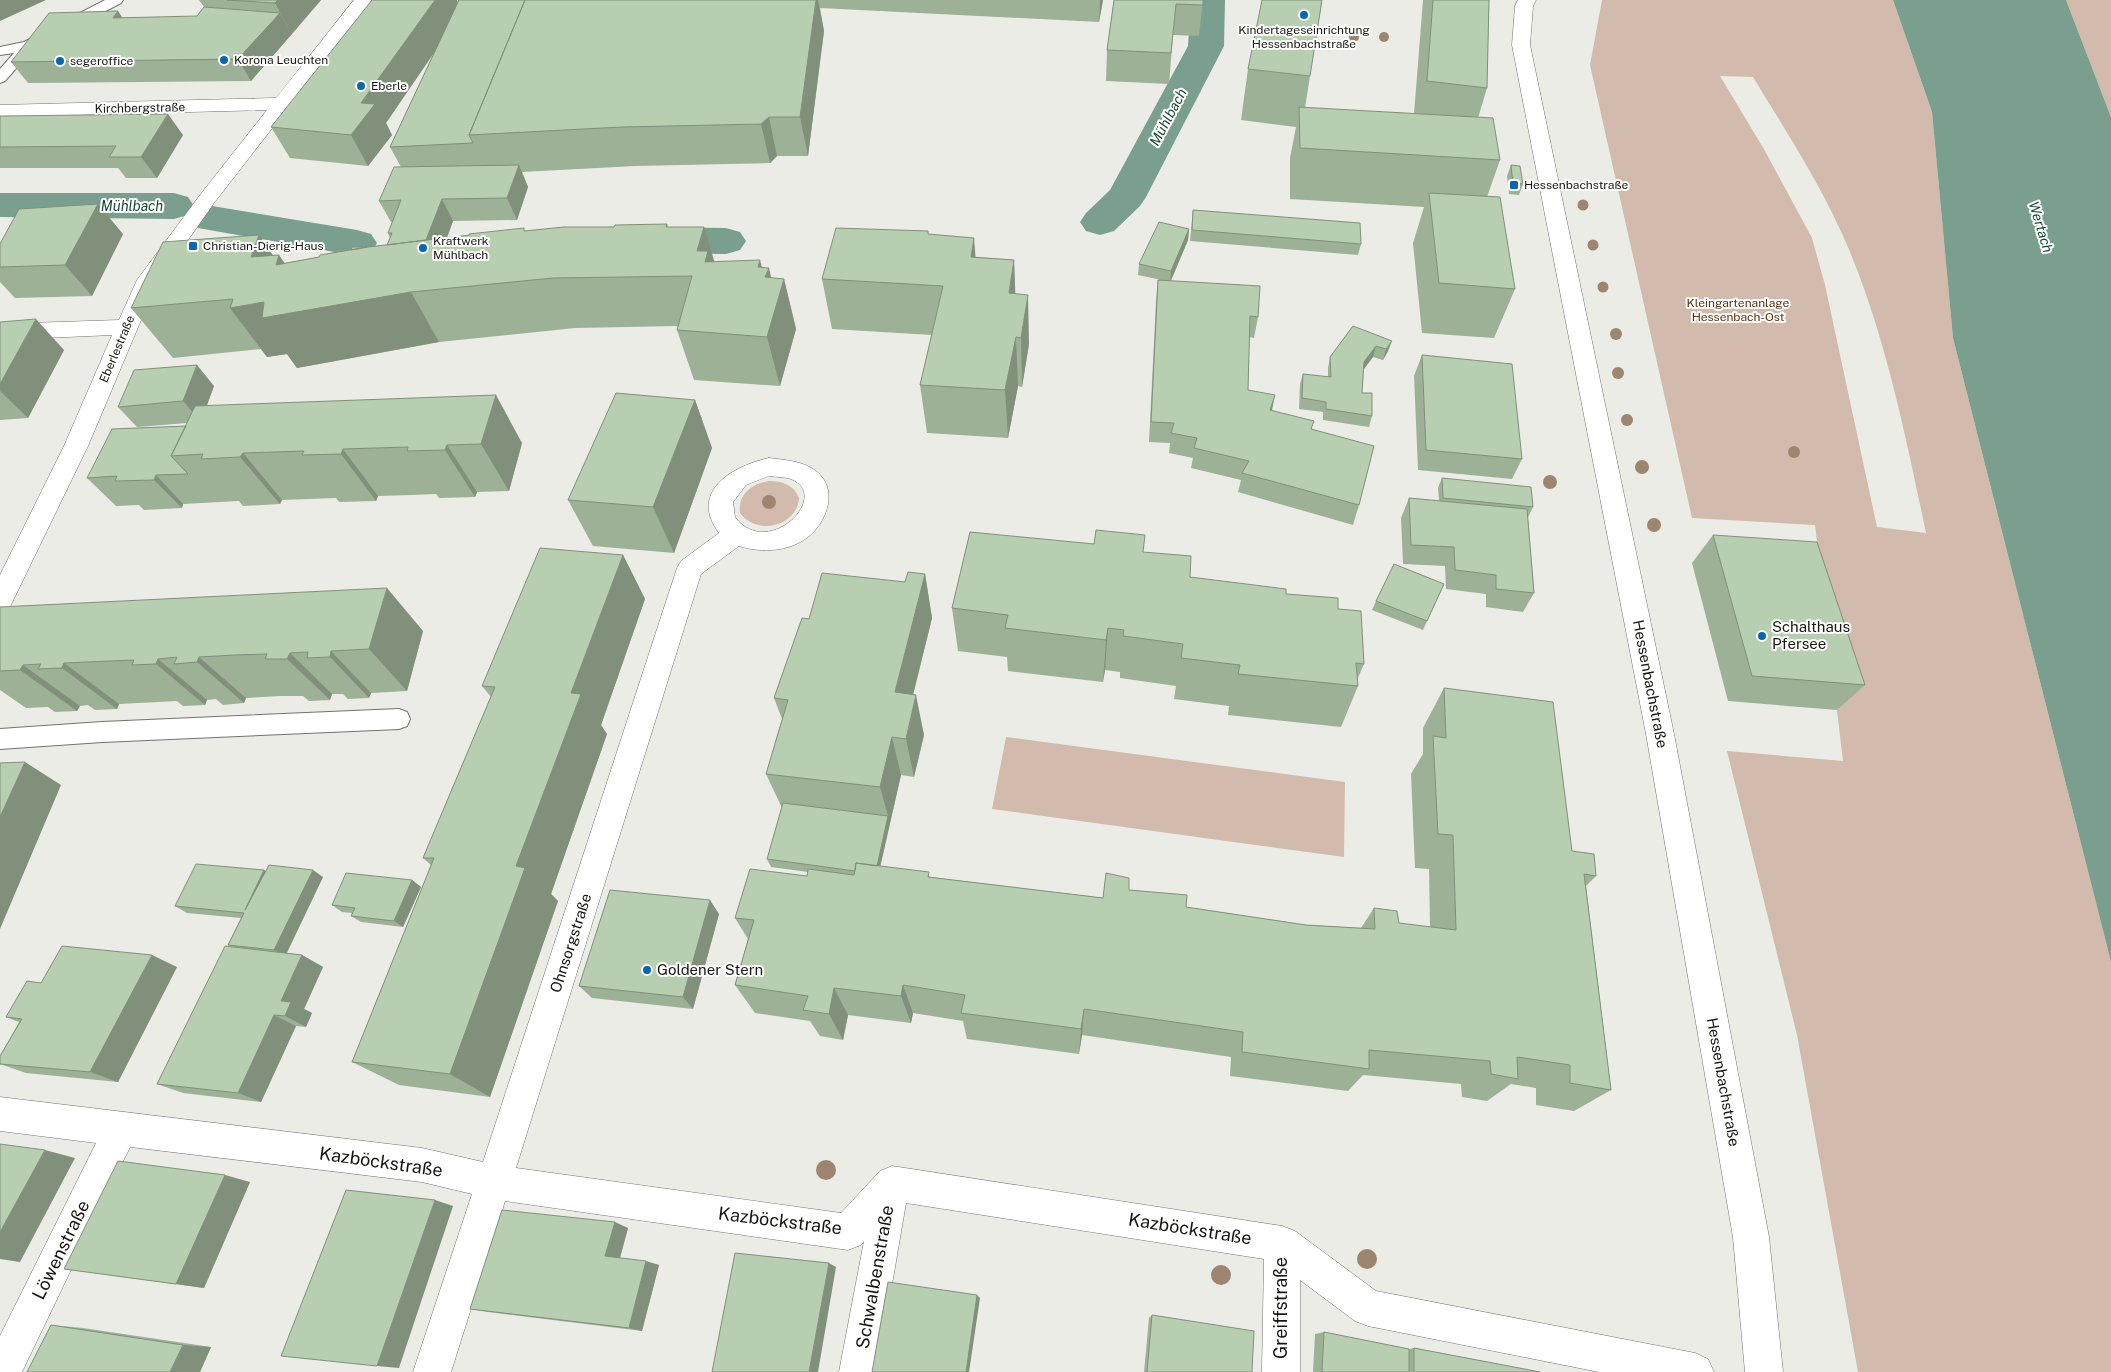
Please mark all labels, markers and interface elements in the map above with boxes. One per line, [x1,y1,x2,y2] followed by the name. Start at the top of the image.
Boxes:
[1298,9,1310,21] marker: Kindertageseinrichtung Hessenbachstraße
[1238,23,1370,51] place label: Kindertageseinrichtung Hessenbachstraße
[234,53,328,67] place label: Korona Leuchten
[70,54,134,68] place label: segeroffice
[218,54,230,66] marker: Korona Leuchten
[54,55,66,67] marker: segeroffice
[371,79,407,93] place label: Eberle
[355,80,367,92] marker: Eberle
[1146,86,1190,148] water label: Mühlbach
[95,100,186,116] street label: Kirchbergstraße
[1524,178,1629,192] place label: Hessenbachstraße
[1508,179,1520,191] marker: Hessenbachstraße
[101,198,163,214] water label: Mühlbach
[2026,200,2056,255] water label: Wertach
[433,234,489,262] place label: Kraftwerk Mühlbach
[203,239,324,253] place label: Christian-Dierig-Haus
[187,240,199,252] marker: Christian-Dierig-Haus
[417,242,429,254] marker: Kraftwerk Mühlbach
[1687,296,1790,324] park label: Kleingartenanlage Hessenbach-Ost
[97,313,138,385] street label: Eberlestraße
[1630,618,1671,750] street label: Hessenbachstraße
[1772,618,1850,652] place label: Schalthaus Pfersee
[1756,630,1768,642] marker: Schalthaus Pfersee
[546,891,595,995] street label: Ohnsorgstraße
[657,961,763,978] place label: Goldener Stern
[641,964,653,976] marker: Goldener Stern
[1704,1016,1743,1148] street label: Hessenbachstraße
[318,1142,444,1181] street label: Kazböckstraße
[27,1197,94,1303] street label: Löwenstraße
[717,1202,843,1239] street label: Kazböckstraße
[852,1203,897,1350] street label: Schwalbenstraße
[1127,1208,1253,1249] street label: Kazböckstraße
[1270,1257,1291,1359] street label: Greiffstraße

